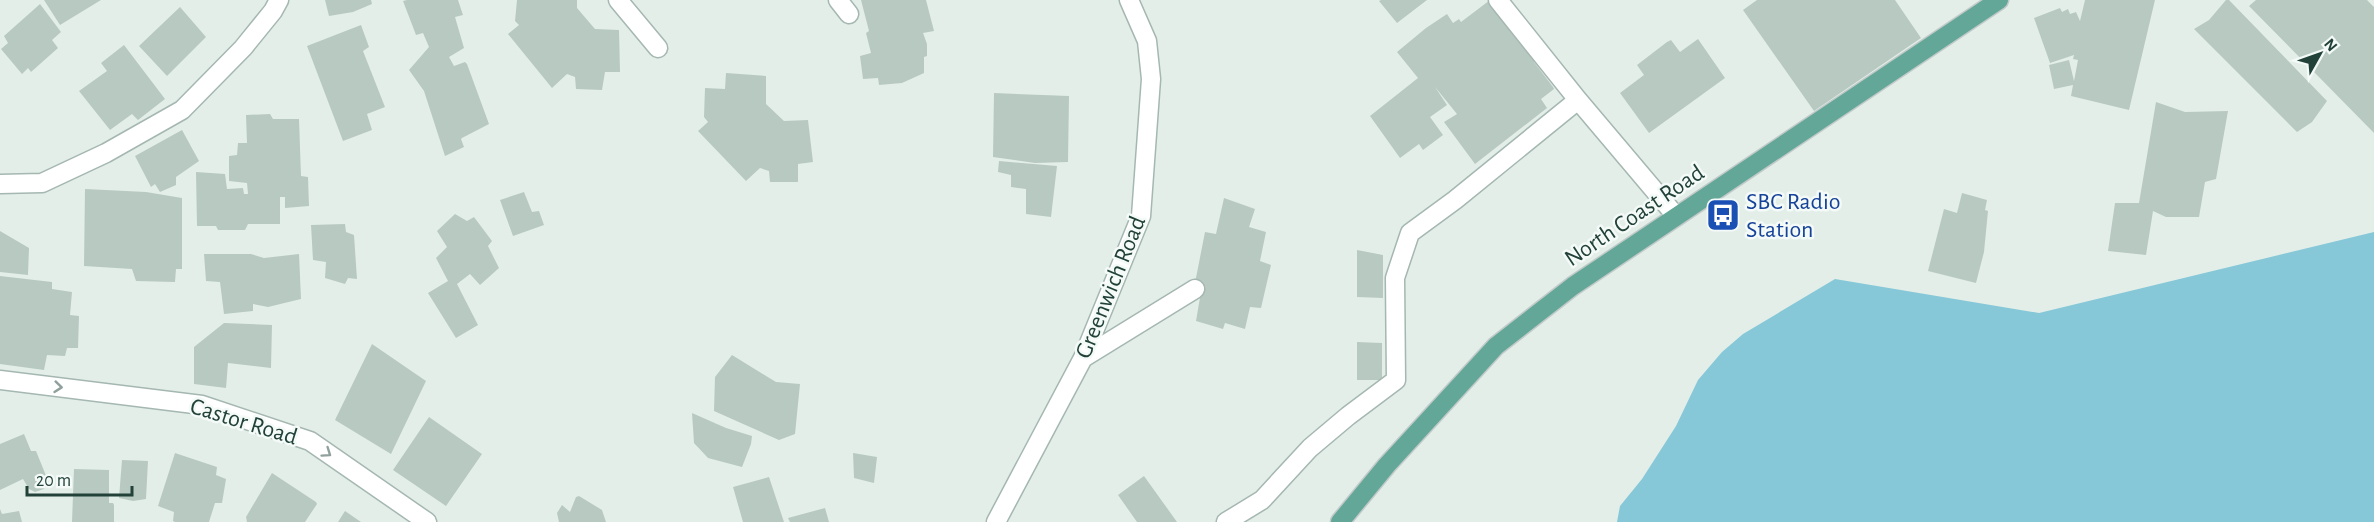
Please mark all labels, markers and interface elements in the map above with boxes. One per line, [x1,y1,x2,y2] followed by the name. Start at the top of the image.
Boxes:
[2290,24,2350,84] north arrow
[2321,36,2340,54] text: N
[1561,160,1709,271] street label: North Coast Road
[1746,190,1841,242] place label: SBC Radio Station
[1705,197,1741,233] bus stop icon: SBC Radio Station
[1071,213,1150,362] street label: Greenwich Road
[54,380,63,393] one-way arrow
[187,394,300,450] street label: Castor Road
[320,446,331,457] one-way arrow
[27,459,132,497] scale bar
[36,472,71,490] text: 20 m

